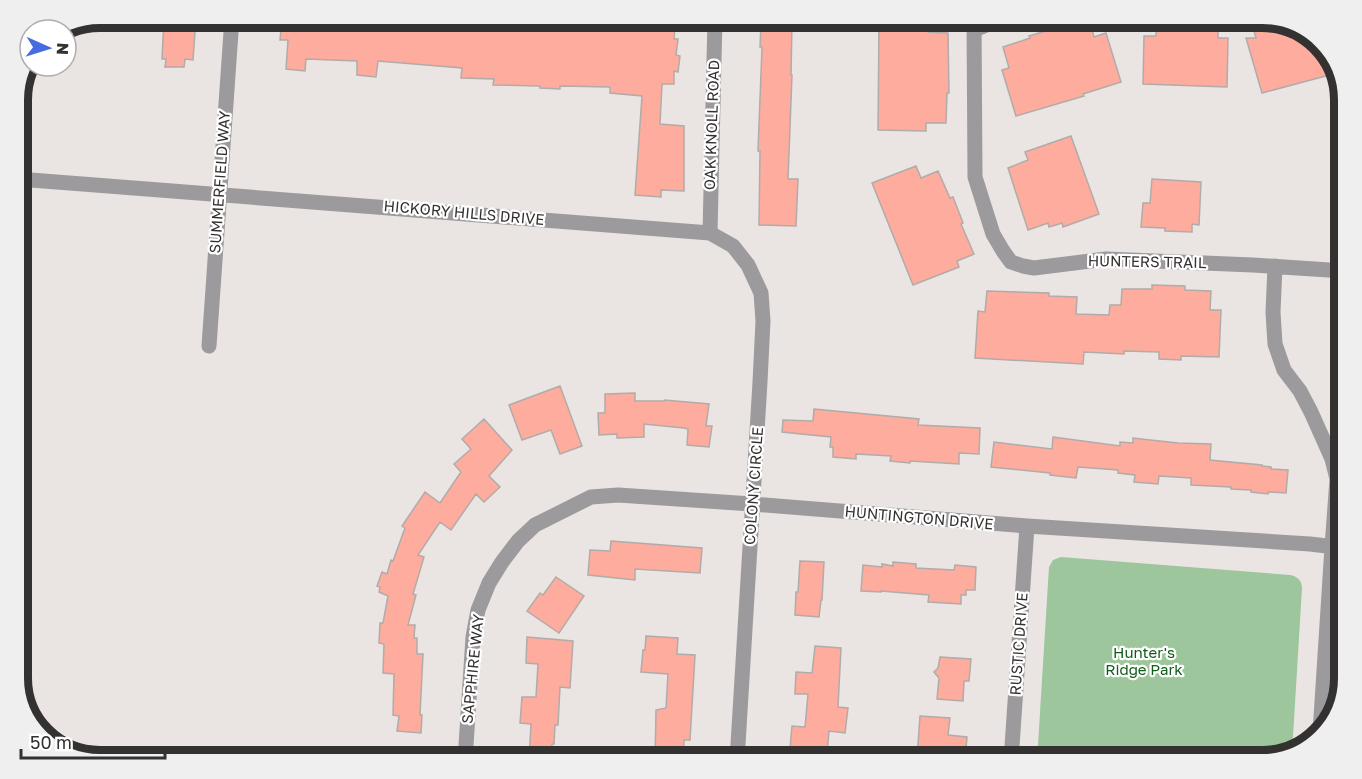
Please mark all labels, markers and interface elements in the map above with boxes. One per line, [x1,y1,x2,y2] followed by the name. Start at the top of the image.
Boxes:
[18,18,78,78] north arrow
[53,42,73,55] text: N
[700,60,722,190] street label: OAK KNOLL ROAD
[205,110,233,254] street label: SUMMERFIELD WAY
[383,196,545,228] street label: HICKORY HILLS DRIVE
[1088,251,1207,271] street label: HUNTERS TRAIL
[740,426,766,545] street label: COLONY CIRCLE
[844,502,994,532] street label: HUNTINGTON DRIVE
[1005,592,1031,696] street label: RUSTIC DRIVE
[457,613,487,725] street label: SAPPHIRE WAY
[1105,643,1183,678] park label: Hunter's Ridge Park
[21,722,165,760] scale bar
[30,731,72,753] text: 50 m

